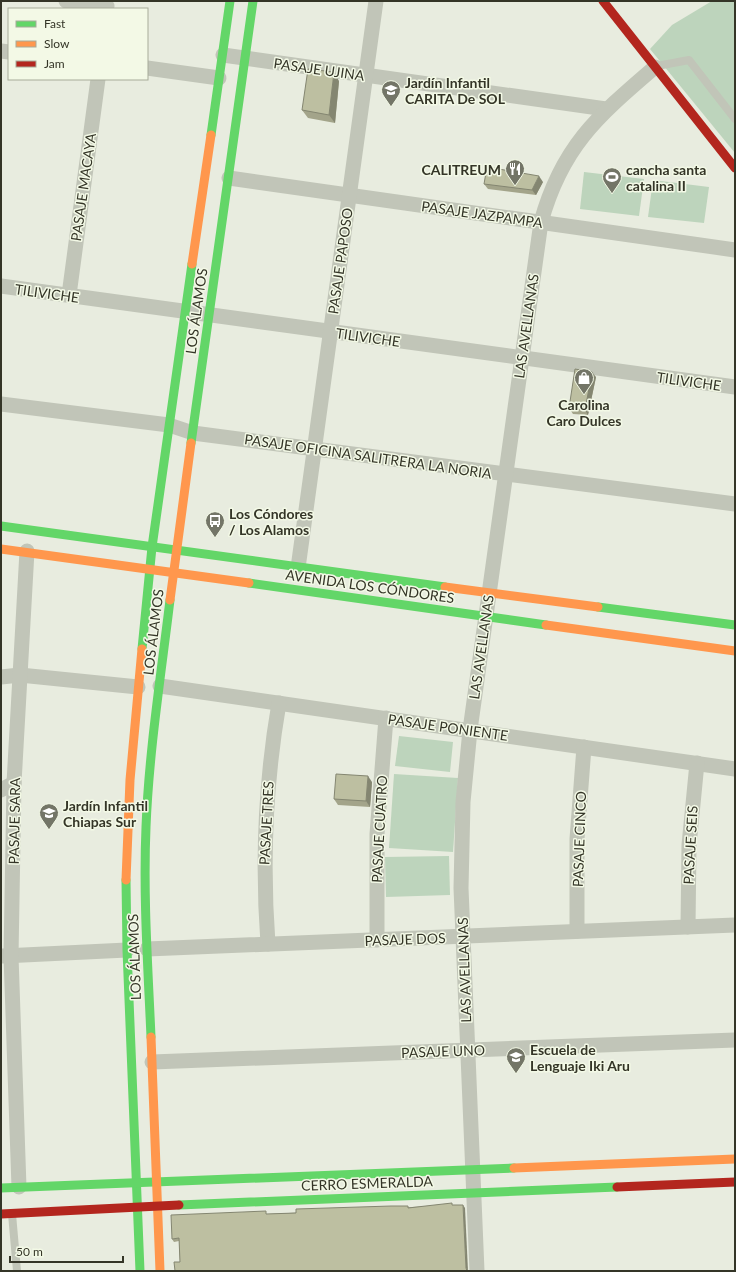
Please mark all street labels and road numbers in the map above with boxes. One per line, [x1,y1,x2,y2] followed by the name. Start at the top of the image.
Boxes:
[272,54,366,84] street label: PASAJE UJINA
[67,131,99,242] street label: PASAJE MACAYA
[420,197,544,231] street label: PASAJE JAZPAMPA
[324,207,356,315] street label: PASAJE PAPOSO
[182,267,210,355] street label: LOS ÁLAMOS
[510,273,542,379] street label: LAS AVELLANAS
[14,280,80,306] street label: TILIVICHE
[335,324,401,350] street label: TILIVICHE
[656,368,722,394] street label: TILIVICHE
[243,430,493,482] street label: PASAJE OFICINA SALITRERA LA NORIA
[284,566,456,606] street label: AVENIDA LOS CÓNDORES
[139,588,167,676] street label: LOS ÁLAMOS
[465,594,497,700] street label: LAS AVELLANAS
[387,710,509,744] street label: PASAJE PONIENTE
[368,775,390,883] street label: PASAJE CUATRO
[5,777,23,865] street label: PASAJE SARA
[255,781,277,865] street label: PASAJE TRES
[569,791,589,887] street label: PASAJE CINCO
[679,805,701,885] street label: PASAJE SEIS
[124,913,144,1001] street label: LOS ÁLAMOS
[454,917,474,1023] street label: LAS AVELLANAS
[364,929,446,949] street label: PASAJE DOS
[401,1041,485,1061] street label: PASAJE UNO
[301,1172,434,1194] street label: CERRO ESMERALDA

